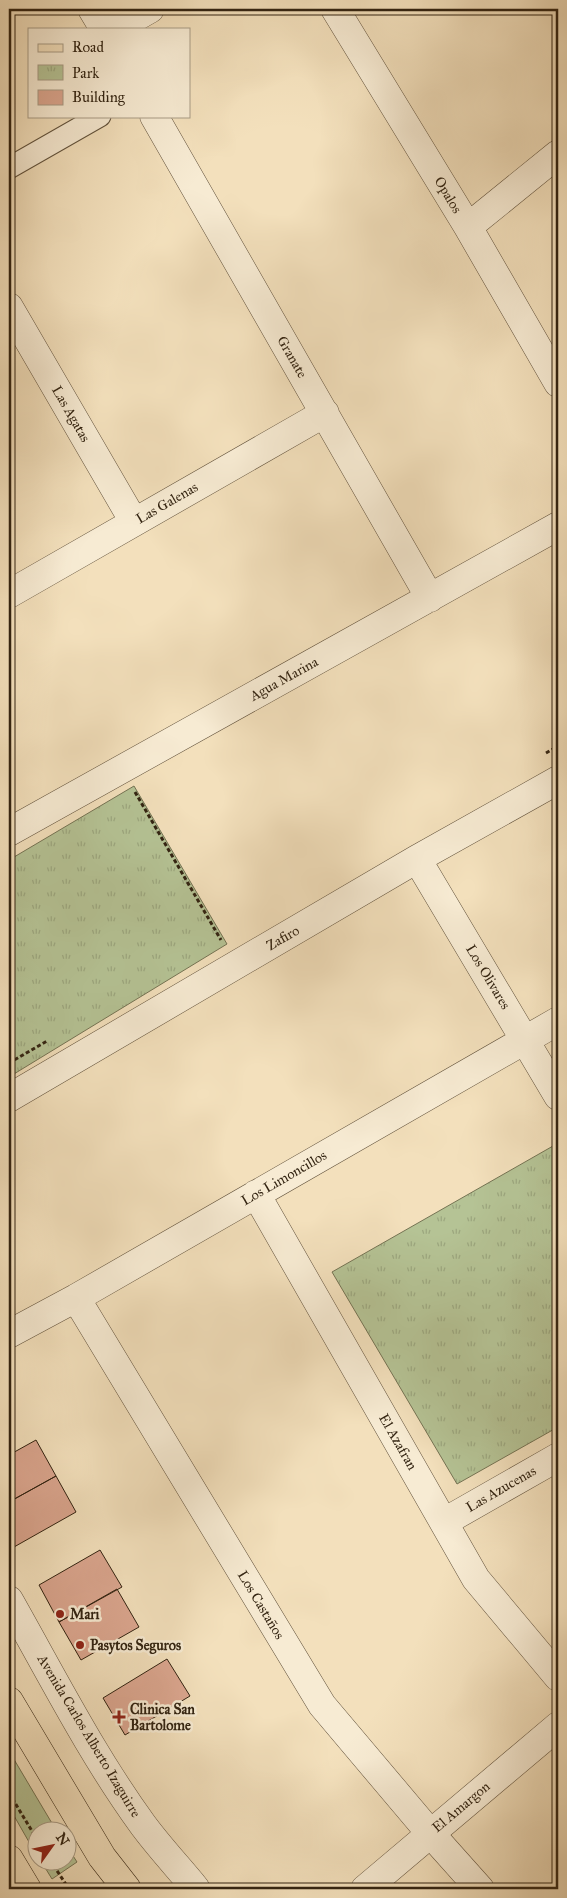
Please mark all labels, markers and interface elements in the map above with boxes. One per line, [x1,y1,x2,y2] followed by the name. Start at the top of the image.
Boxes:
[28,28,190,118] legend
[72,38,104,56] text: Road
[72,64,99,82] text: Park
[72,88,126,106] text: Building
[431,174,465,216] street label: Opalos
[273,333,311,381] street label: Granate
[48,383,94,445] street label: Las Agatas
[133,478,201,528] street label: Las Galenas
[246,653,321,705] street label: Agua Marina
[264,922,302,954] street label: Zafiro
[462,942,514,1012] street label: Los Olivares
[238,1147,330,1209] street label: Los Limoncillos
[375,1411,421,1474] street label: El Azafran
[463,1462,539,1516] street label: Las Azucenas
[234,1568,288,1642] street label: Los Castaños
[70,1606,100,1623] place label: Mari
[54,1608,66,1620] marker: Mari
[90,1637,181,1655] place label: Pasytos Seguros
[74,1639,86,1651] marker: Pasytos Seguros
[33,1651,145,1821] street label: Avenida Carlos Alberto Izaguirre
[130,1701,195,1734] place label: Clinica San Bartolome
[112,1710,126,1724] marker: Clinica San Bartolome
[429,1778,494,1836] street label: El Amargon
[28,1820,78,1870] north arrow
[52,1830,73,1849] text: N

